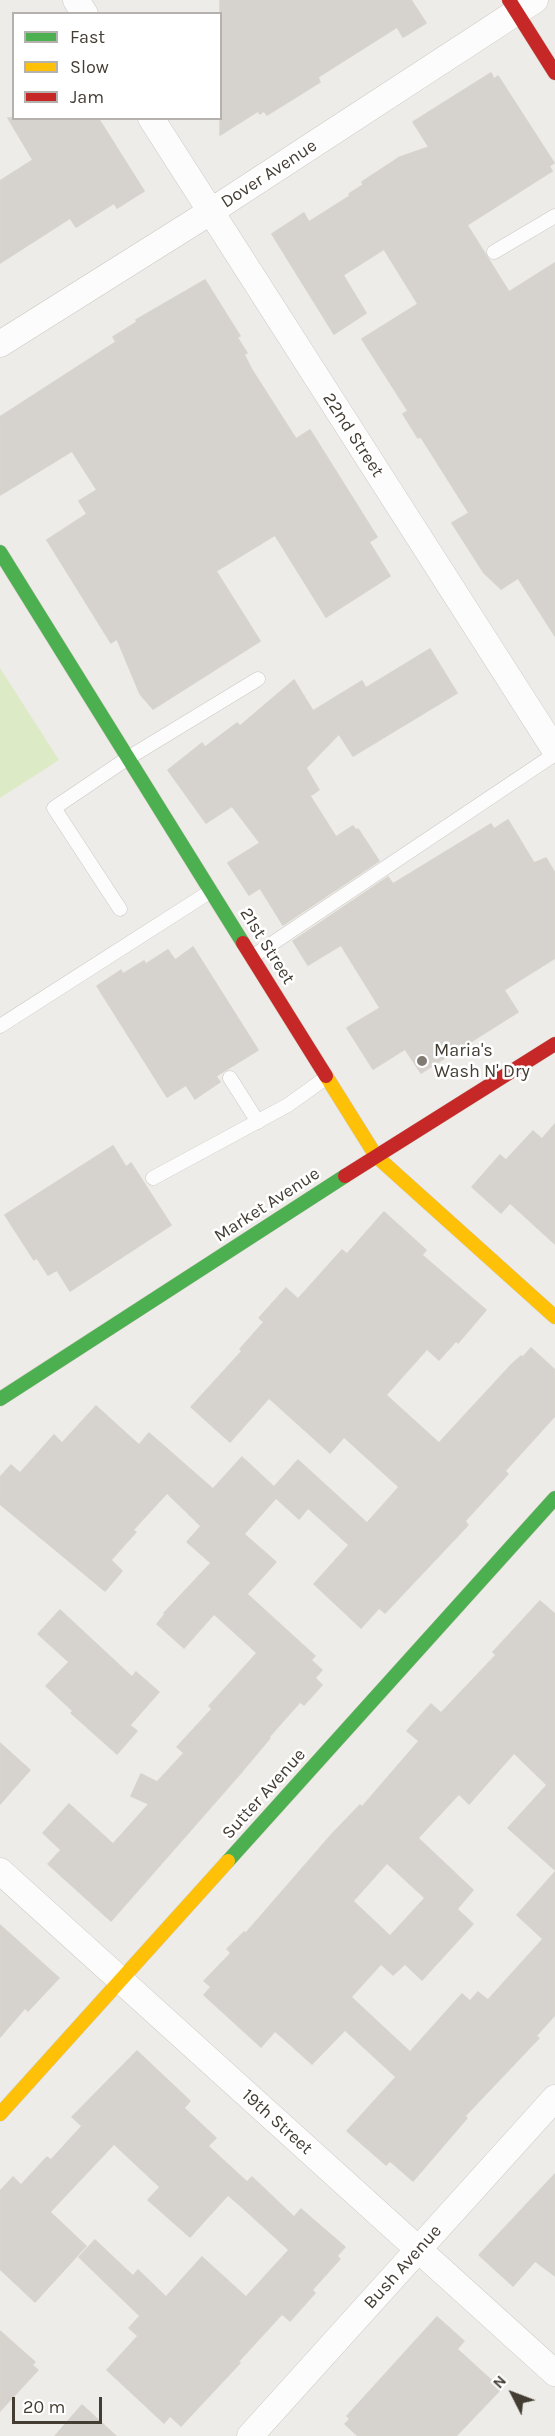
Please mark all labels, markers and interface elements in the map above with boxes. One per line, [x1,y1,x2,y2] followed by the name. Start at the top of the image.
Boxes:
[12,12,222,120] legend
[70,26,105,48] text: Fast
[70,56,109,78] text: Slow
[70,86,104,108] text: Jam
[217,135,321,213] street label: Dover Avenue
[318,389,388,481] street label: 22nd Street
[235,904,299,988] street label: 21st Street
[434,1040,530,1082] place label: Maria's Wash N' Dry
[415,1054,429,1068] marker: Maria's Wash N' Dry
[210,1163,324,1247] street label: Market Avenue
[218,1744,310,1844] street label: Sutter Avenue
[237,2085,317,2159] street label: 19th Street
[360,2220,446,2314] street label: Bush Avenue
[483,2364,543,2424] north arrow
[488,2371,510,2392] text: N
[15,2385,105,2423] scale bar
[23,2396,65,2418] text: 20 m

